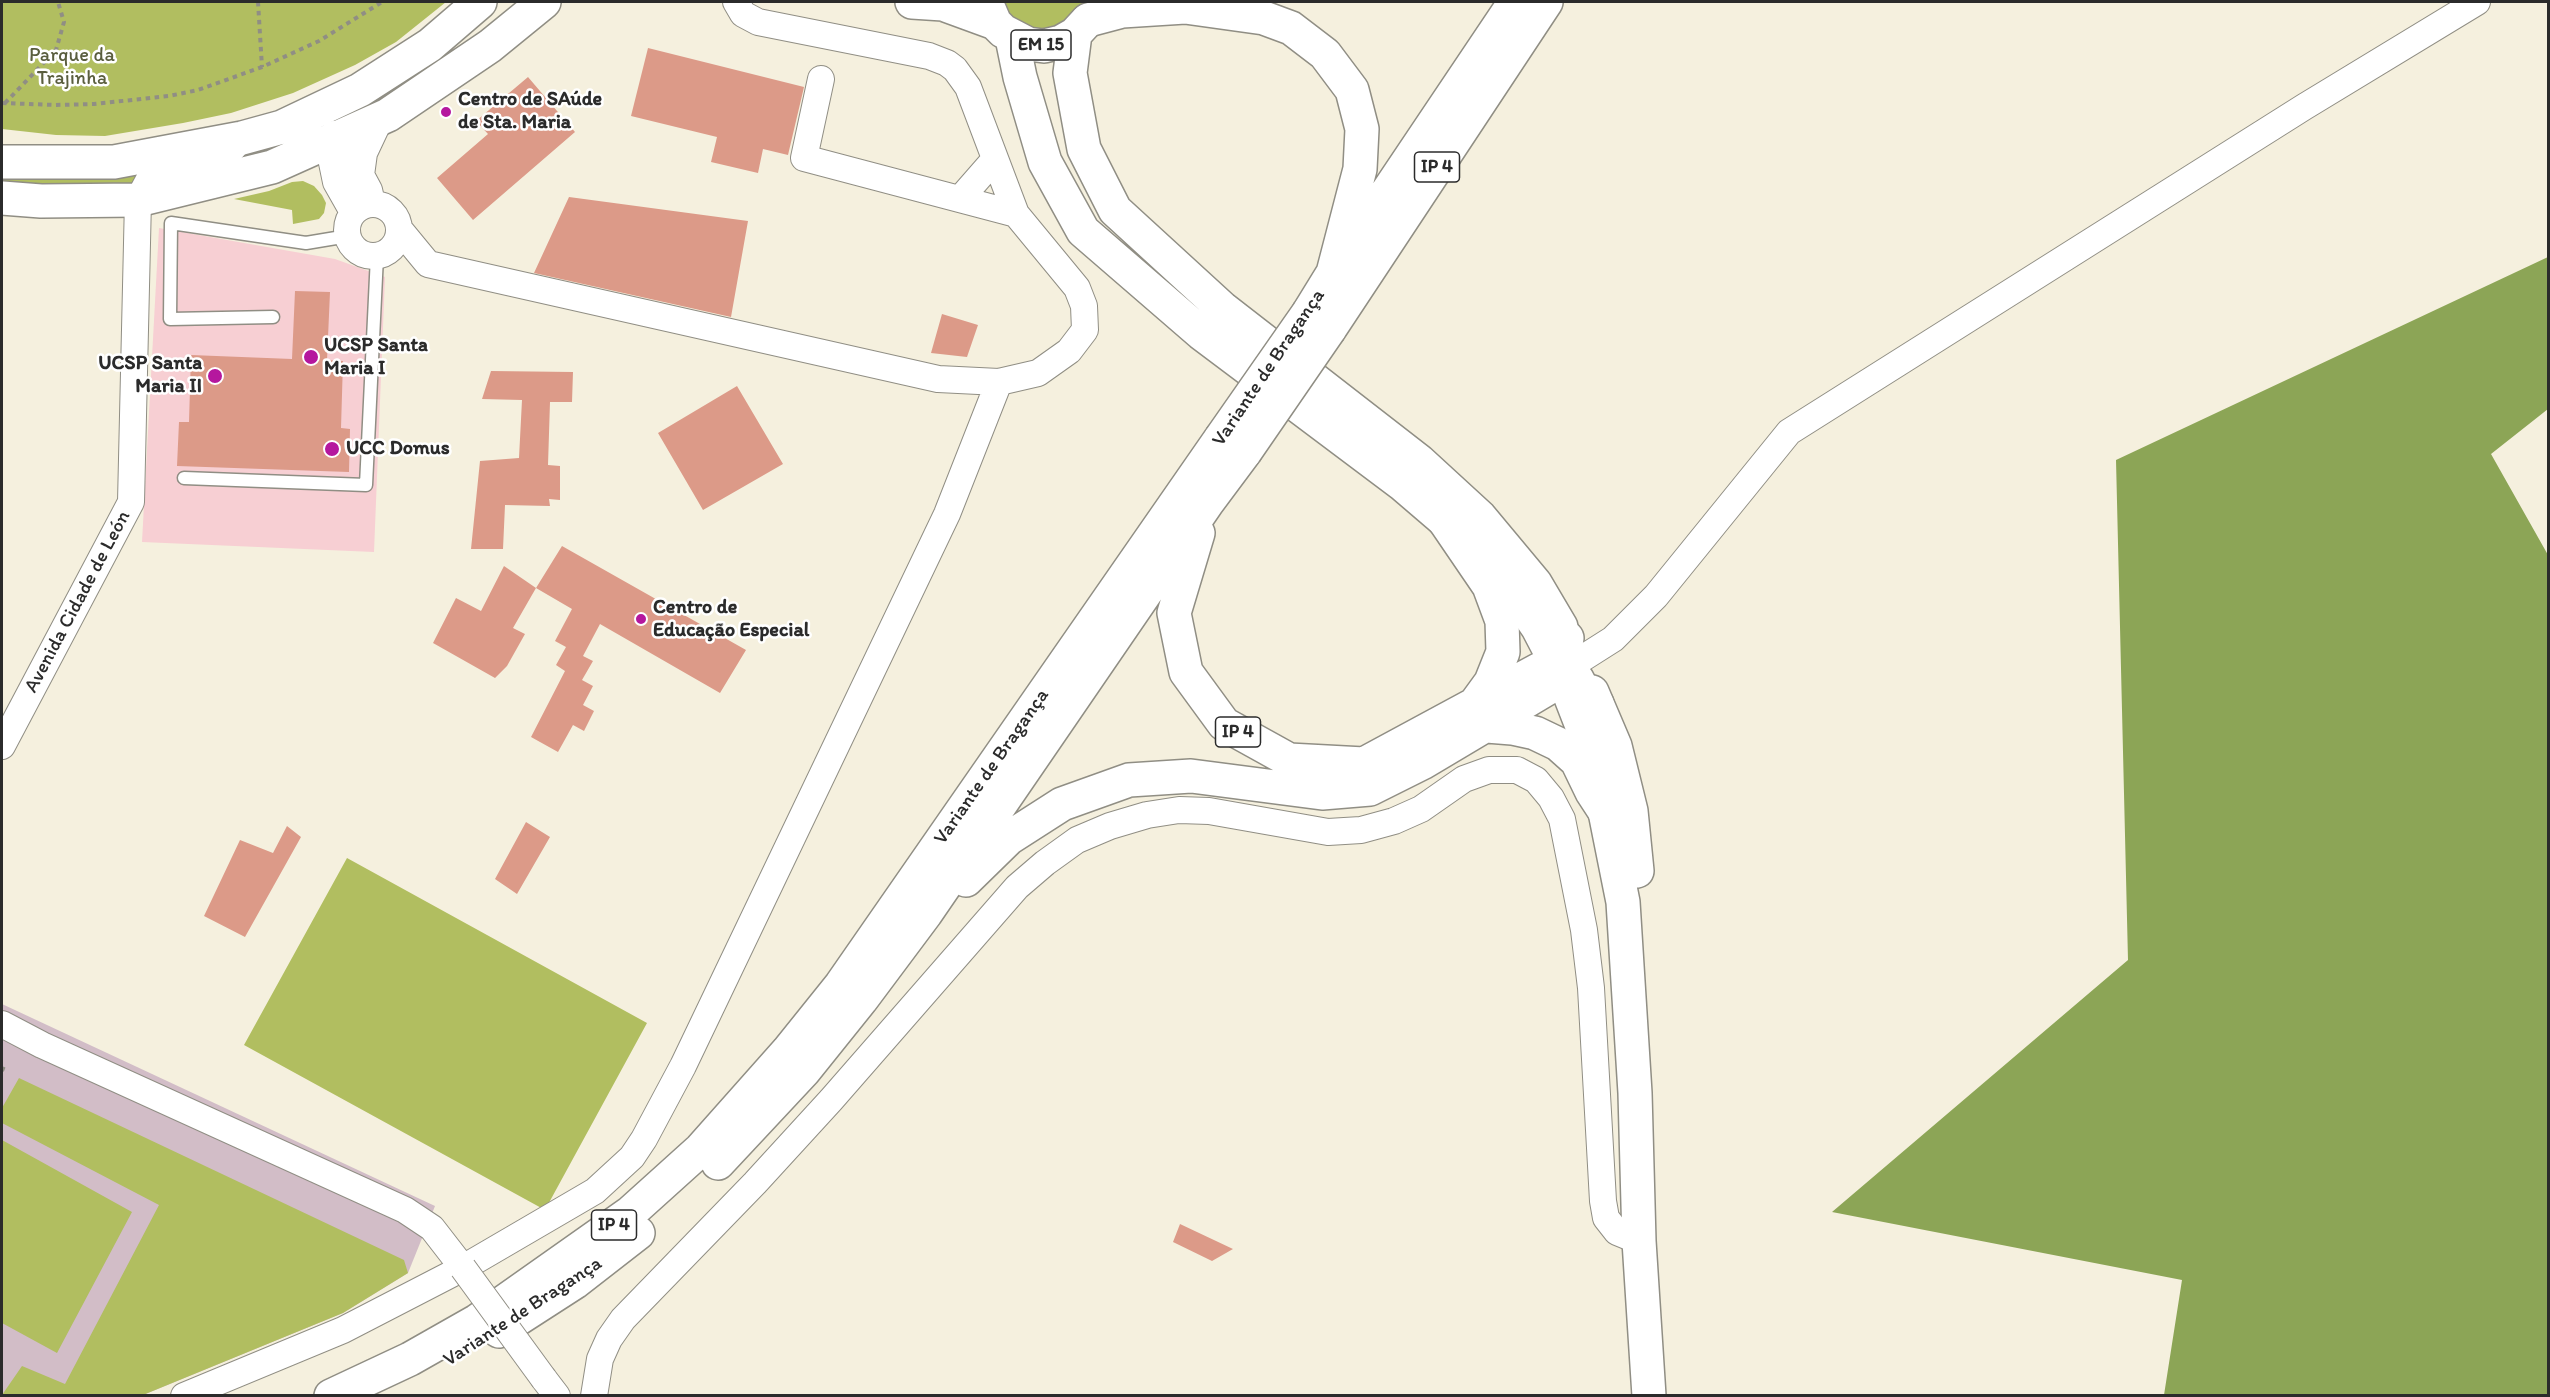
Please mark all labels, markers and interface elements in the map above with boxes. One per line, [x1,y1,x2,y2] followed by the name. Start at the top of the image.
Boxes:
[1011,30,1071,60] road number: EM 15
[29,44,115,91] park label: Parque da Trajinha
[458,88,602,135] place label: Centro de SAúde de Sta. Maria
[439,105,453,119] marker: Centro de SAúde de Sta. Maria
[1414,152,1460,182] road number: IP 4
[1207,285,1331,451] street label: Variante de Bragança
[324,334,428,381] place label: UCSP Santa Maria I
[302,348,320,366] marker: UCSP Santa Maria I
[98,352,202,399] place label: UCSP Santa Maria II
[206,367,224,385] marker: UCSP Santa Maria II
[346,437,450,461] place label: UCC Domus
[323,440,341,458] marker: UCC Domus
[20,507,136,697] street label: Avenida Cidade de León
[653,596,809,643] place label: Centro de Educação Especial
[634,612,648,626] marker: Centro de Educação Especial
[929,685,1055,849] street label: Variante de Bragança
[1216,717,1260,747] road number: IP 4
[592,1210,636,1240] road number: IP 4
[439,1252,607,1372] street label: Variante de Bragança

